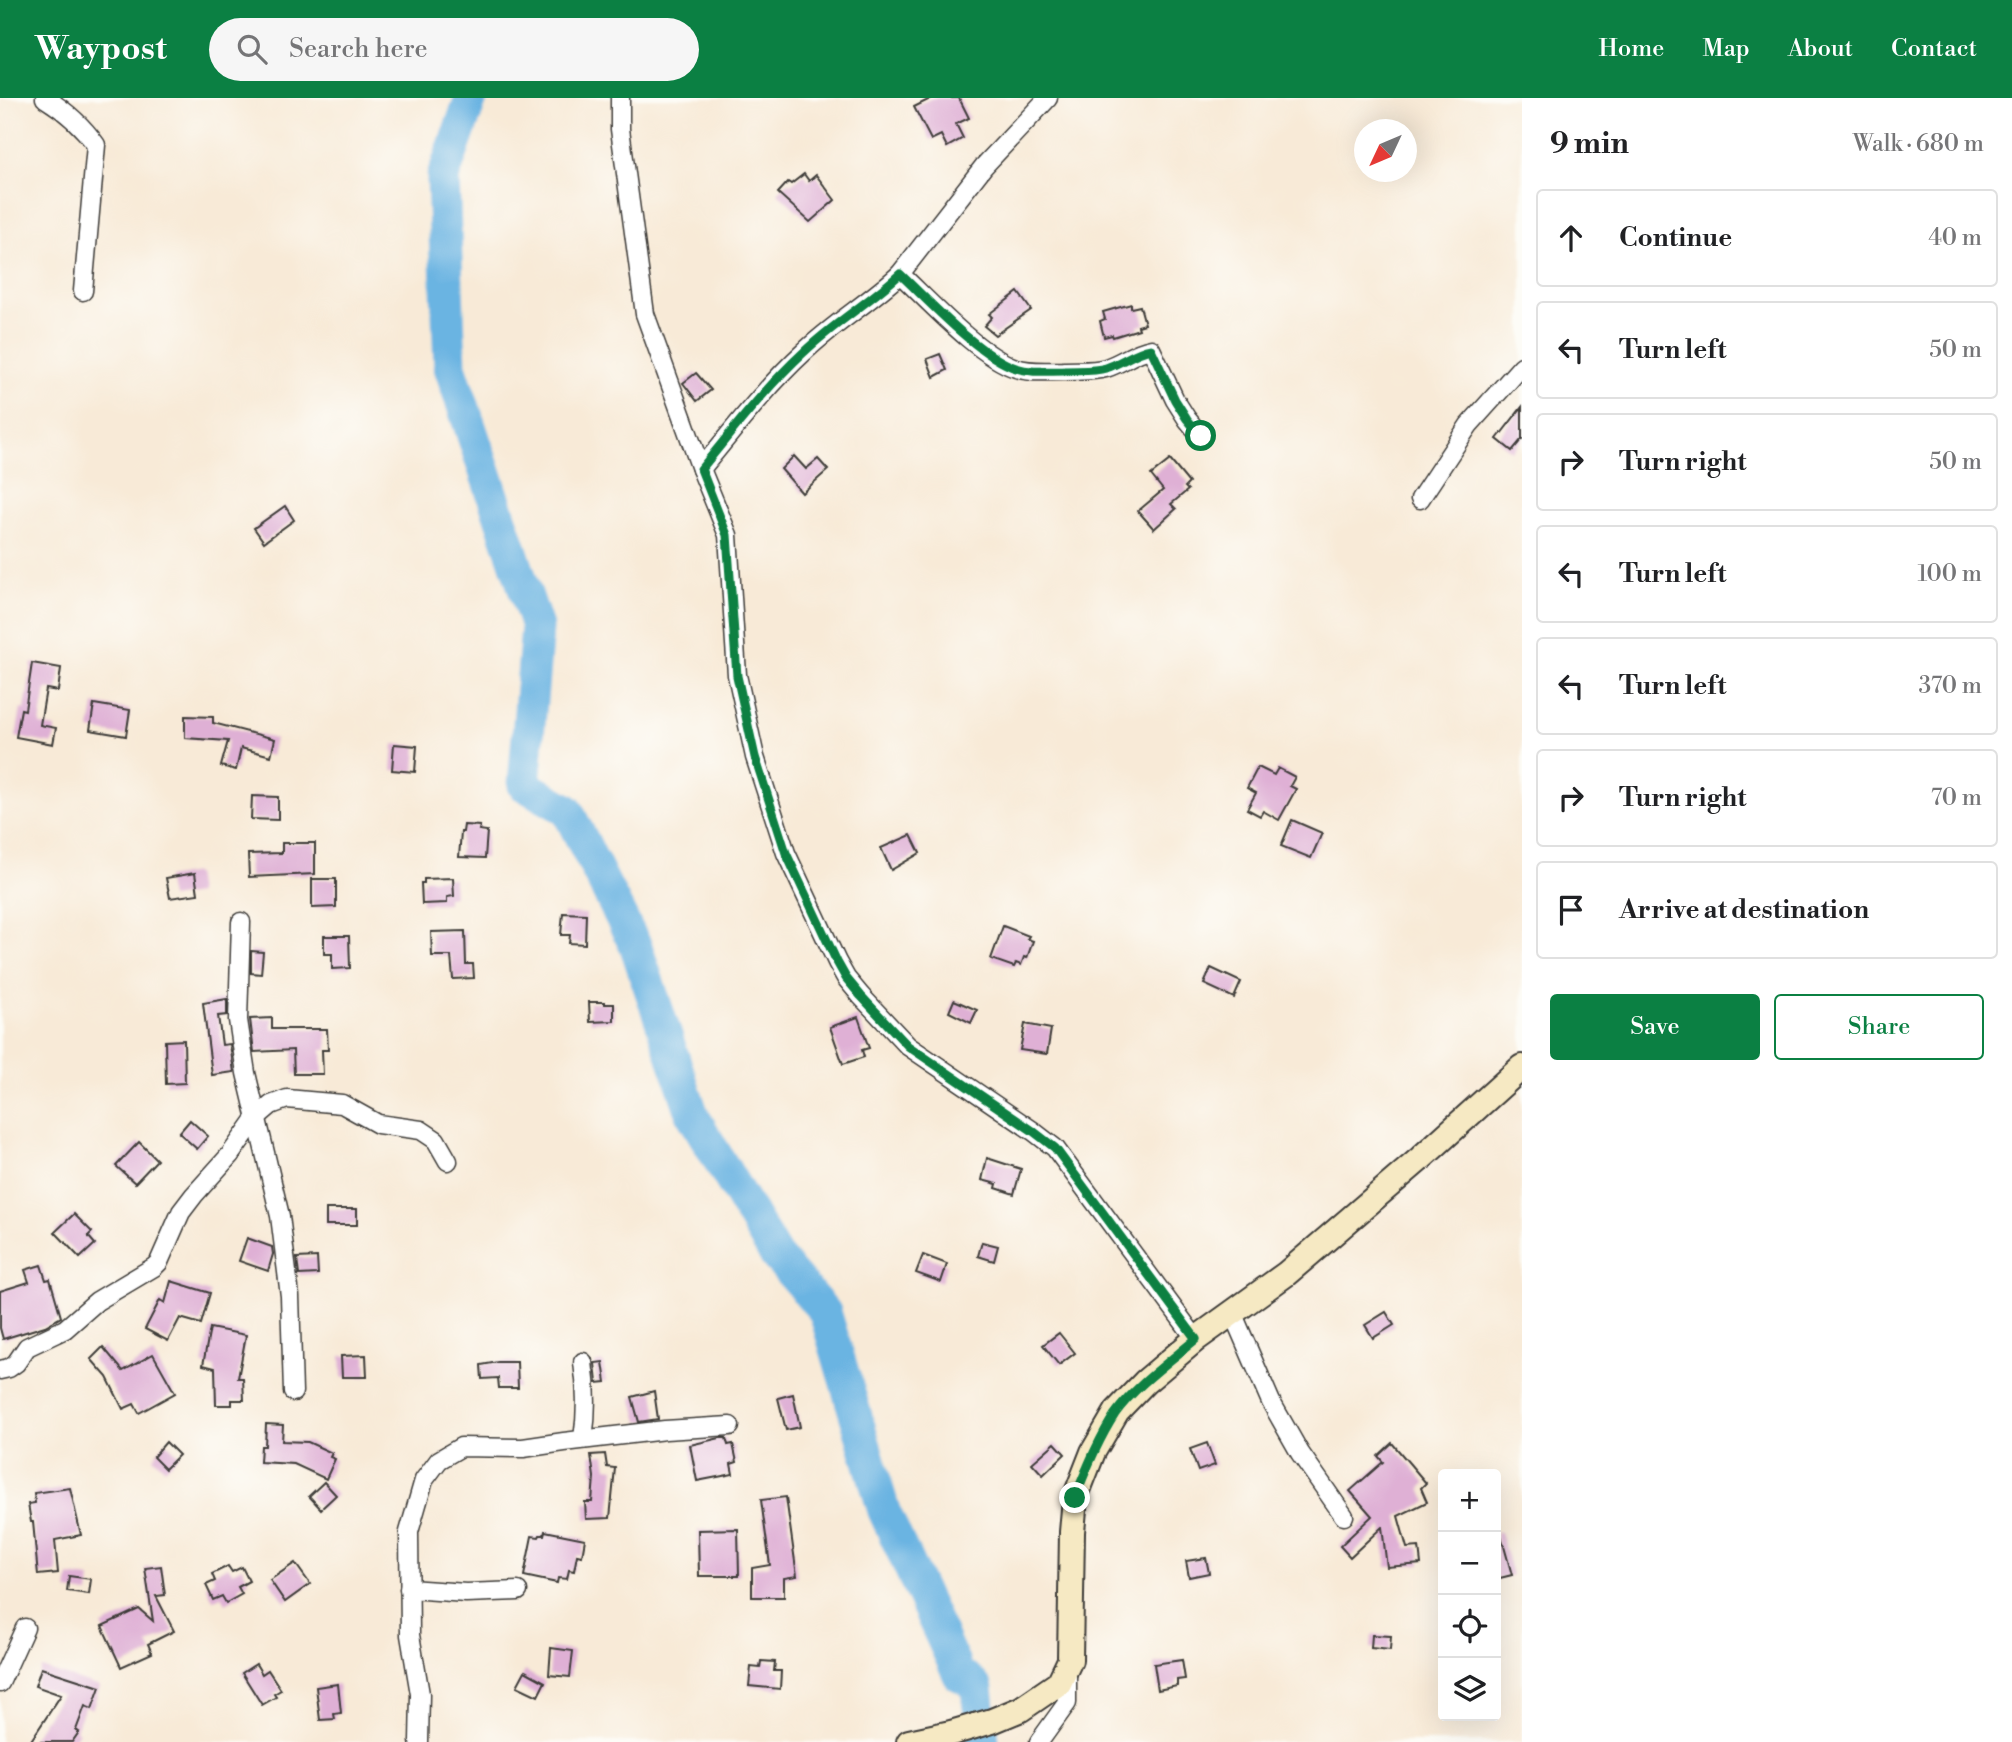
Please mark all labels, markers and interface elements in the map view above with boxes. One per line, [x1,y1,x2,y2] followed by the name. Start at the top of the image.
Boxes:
[209,18,699,81] search box
[35,29,167,70] text: Waypost
[233,30,271,68] icon: search
[289,33,428,65] text: Search here
[1599,34,1664,64] text: Home
[1702,34,1750,64] text: Map
[1788,34,1853,64] text: About
[1891,34,1977,64] text: Contact
[1354,119,1417,182] north arrow
[1550,125,1629,163] text: 9 min
[1853,130,1984,158] text: Walk · 680 m
[1552,219,1590,257] icon: ahead
[1619,222,1732,254] text: Continue
[1928,224,1982,252] text: 40 m
[1552,331,1590,369] icon: left
[1619,334,1727,366] text: Turn left
[1929,336,1982,364] text: 50 m
[1185,420,1216,451] route start
[1552,443,1590,481] icon: right
[1619,446,1747,478] text: Turn right
[1929,448,1982,476] text: 50 m
[1552,555,1590,593] icon: left
[1619,558,1727,590] text: Turn left
[1917,560,1982,588] text: 100 m
[1552,667,1590,705] icon: left
[1619,670,1727,702] text: Turn left
[1919,672,1982,700] text: 370 m
[1552,779,1590,817] icon: right
[1619,782,1747,814] text: Turn right
[1931,784,1982,812] text: 70 m
[1552,891,1590,929] icon: arrive
[1619,894,1869,926] text: Arrive at destination
[1550,994,1760,1060] button: Save
[1774,994,1984,1060] button: Share
[1438,1469,1501,1721] map controls
[1438,1469,1501,1532] button: +
[1059,1482,1090,1513] route end
[1438,1532,1501,1595] button: −
[1438,1595,1501,1658] button: locate
[1438,1658,1501,1721] button: layers

